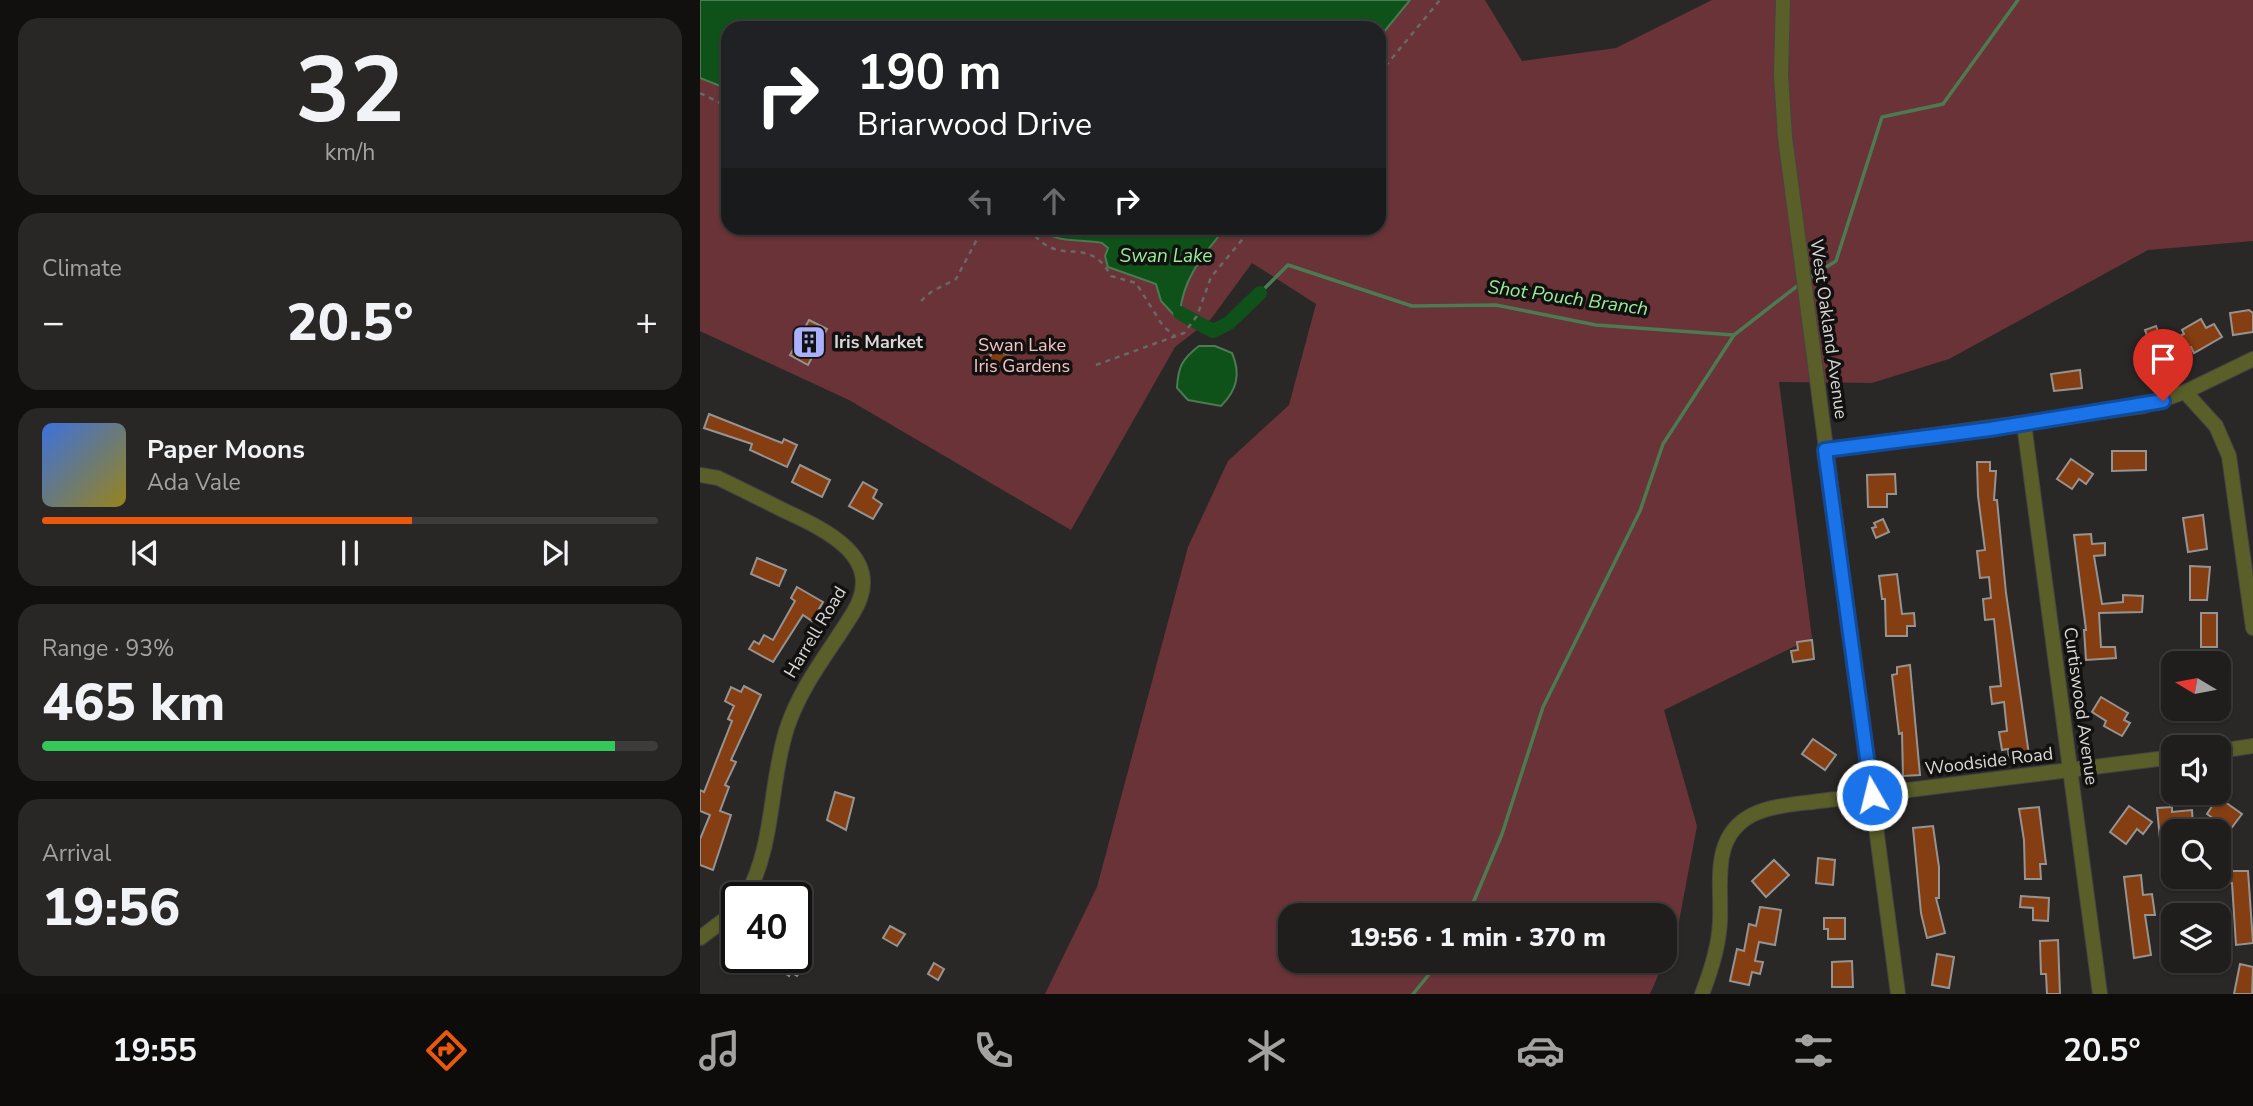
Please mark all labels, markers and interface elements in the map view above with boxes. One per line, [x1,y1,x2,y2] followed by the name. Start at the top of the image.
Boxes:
[295,29,405,153] text: 32
[857,39,1001,106] text: 190 m
[742,49,833,140] icon: right
[857,103,1092,146] text: Briarwood Drive
[325,137,375,168] text: km/h
[962,182,1000,220] icon: left
[1035,182,1073,220] icon: ahead
[1108,182,1146,220] icon: right
[1804,237,1854,421] street label: West Oakland Avenue
[1120,243,1212,269] water label: Swan Lake
[42,253,122,284] text: Climate
[1486,274,1650,322] water label: Shot Pouch Branch
[286,287,414,358] text: 20.5°
[42,297,65,348] text: −
[635,297,658,348] text: +
[790,323,828,361] building icon: Iris Market
[2133,329,2193,401] pin
[834,330,923,354] place label: Iris Market
[974,333,1070,378] park label: Swan Lake Iris Gardens
[2144,340,2182,378] icon: arrive
[147,432,305,467] text: Paper Moons
[147,467,241,498] text: Ada Vale
[126,534,164,572] icon: previous
[331,534,369,572] icon: pause
[536,534,574,572] icon: next
[778,582,852,682] street label: Harrell Road
[2058,625,2104,787] street label: Curtiswood Avenue
[42,633,174,664] text: Range · 93%
[2161,651,2231,721] north arrow
[2161,651,2231,973] map controls
[42,667,225,738] text: 465 km
[2161,735,2231,805] button: sound
[1924,741,2054,781] street label: Woodside Road
[1835,758,1909,832] position arrow
[2161,819,2231,889] button: search
[42,838,111,869] text: Arrival
[42,872,180,943] text: 19:56
[721,882,812,973] speed limit sign: 40
[2161,903,2231,973] button: layers
[1349,920,1606,955] text: 19:56 · 1 min · 370 m
[422,1026,471,1075] icon: directions
[695,1026,744,1075] icon: music
[969,1026,1018,1075] icon: phone
[1242,1026,1291,1075] icon: climate
[1516,1026,1565,1075] icon: car
[1789,1026,1838,1075] icon: filters
[112,1029,197,1072] text: 19:55
[2063,1029,2141,1072] text: 20.5°

